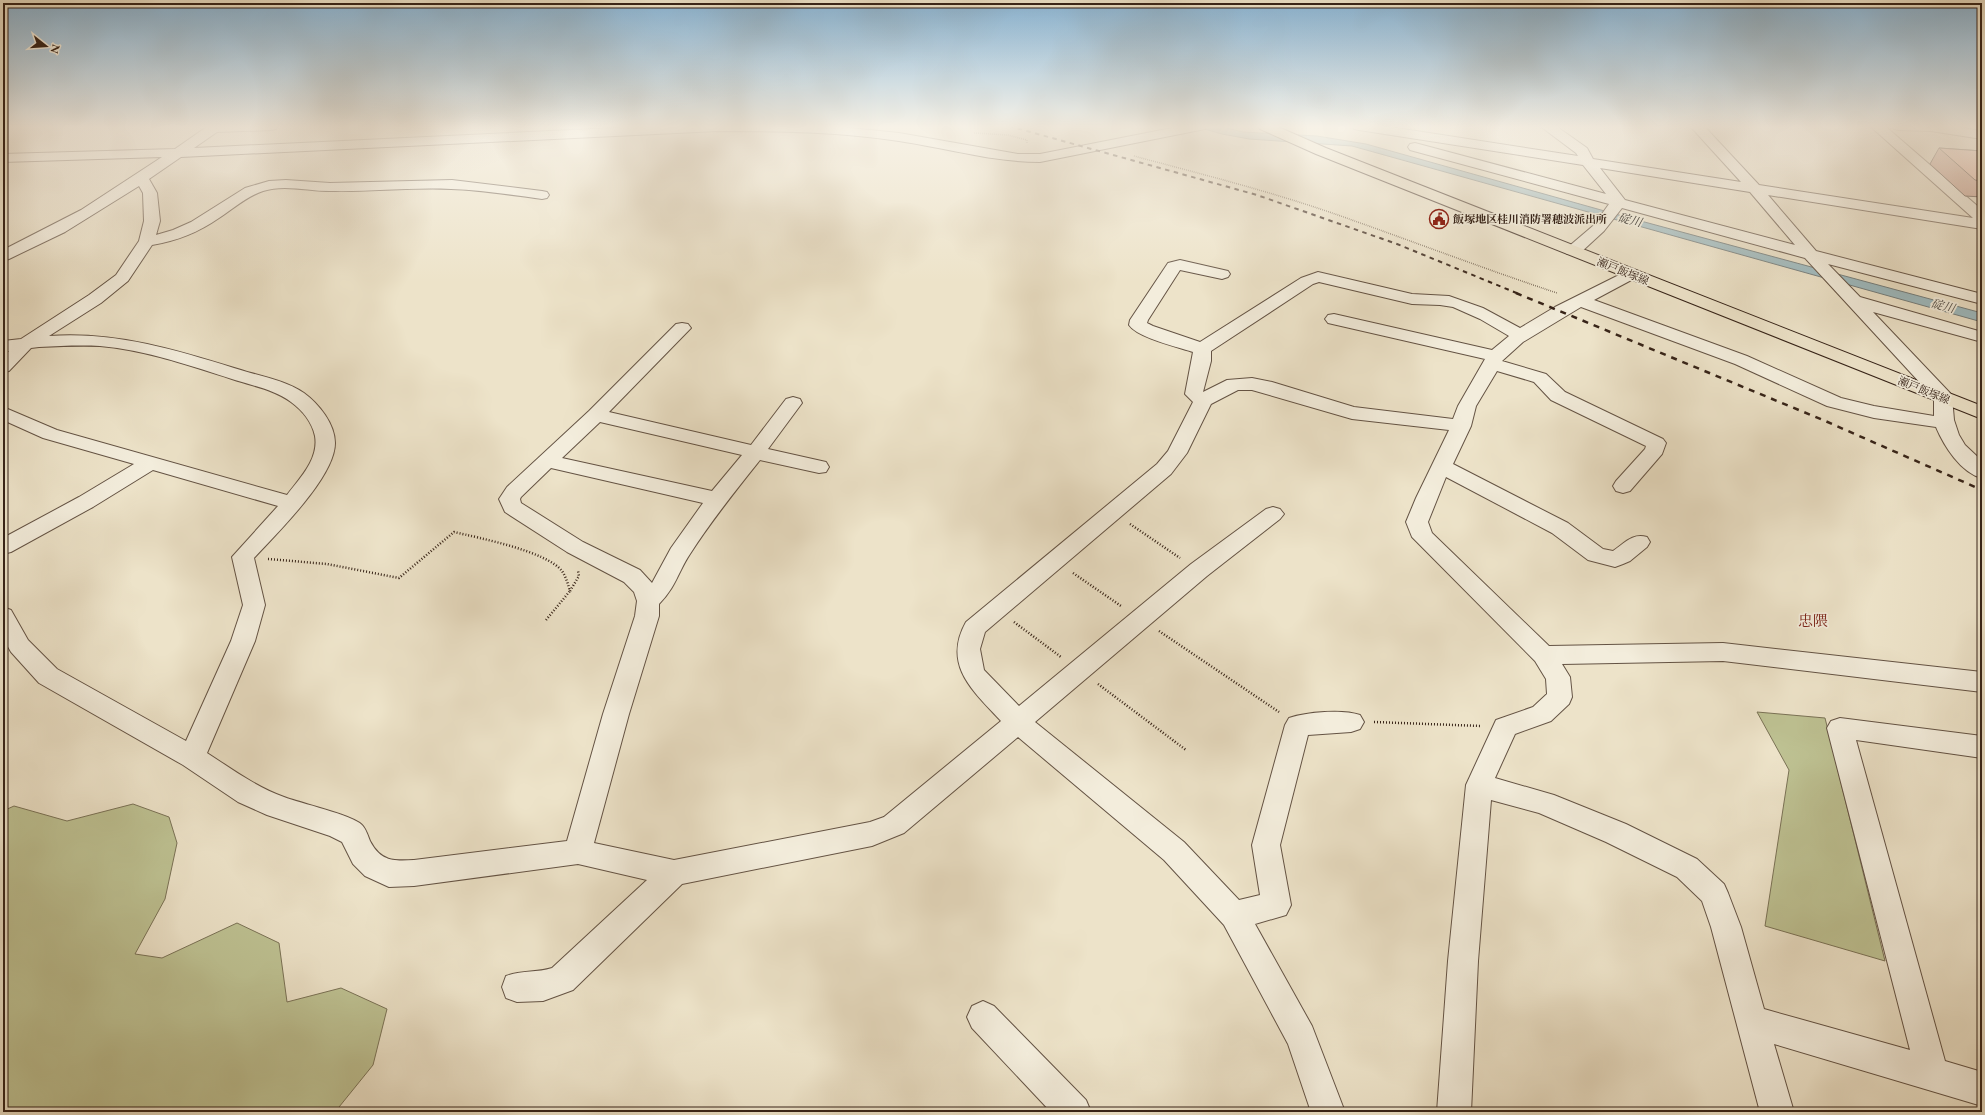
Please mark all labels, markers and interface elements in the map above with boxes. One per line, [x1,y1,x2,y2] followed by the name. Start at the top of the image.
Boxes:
[26,26,66,66] north arrow
[48,43,64,55] text: N
[1428,208,1450,230] public building icon: 飯塚地区桂川消防署穂波派出所
[1616,209,1646,231] water label: 碇川
[1452,212,1607,226] place label: 飯塚地区桂川消防署穂波派出所
[1595,254,1651,288] street label: 瀬戸飯塚線
[1929,295,1959,317] water label: 碇川
[1896,373,1952,407] street label: 瀬戸飯塚線
[1798,611,1828,630] district label: 忠隈

